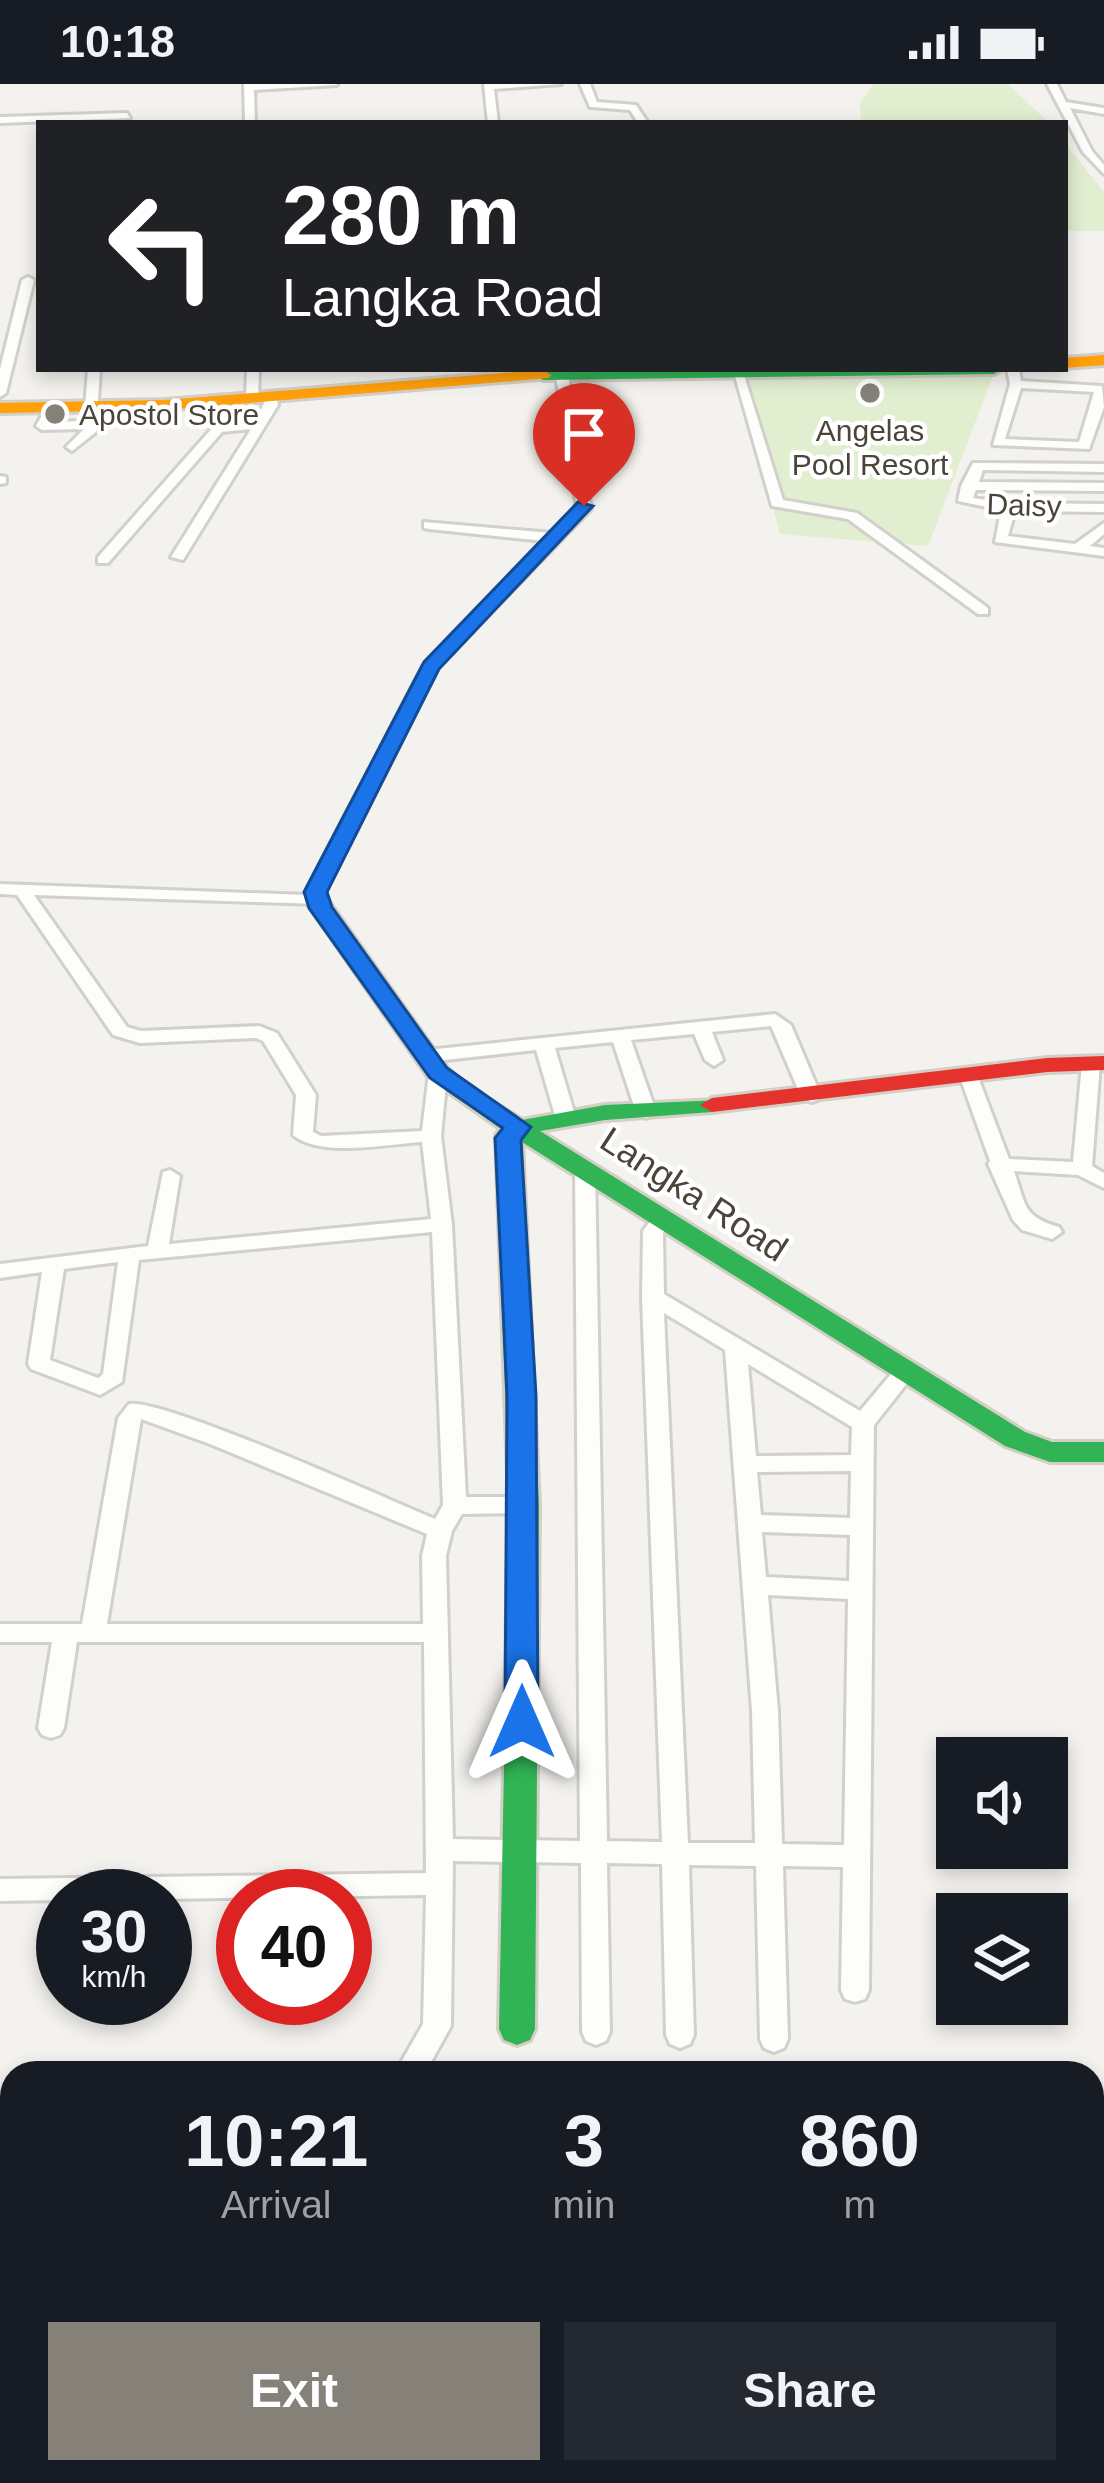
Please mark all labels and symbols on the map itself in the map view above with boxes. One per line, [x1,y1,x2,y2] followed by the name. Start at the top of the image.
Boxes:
[857,380,883,406] marker: Angelas Pool Resort
[533,383,635,506] pin
[79,398,259,431] place label: Apostol Store
[42,401,68,427] marker: Apostol Store
[792,414,949,481] place label: Angelas Pool Resort
[986,487,1062,523] street label: Daisy
[593,1118,795,1270] street label: Langka Road
[459,1659,585,1785] position arrow
[216,1869,372,2025] speed limit sign: 40

